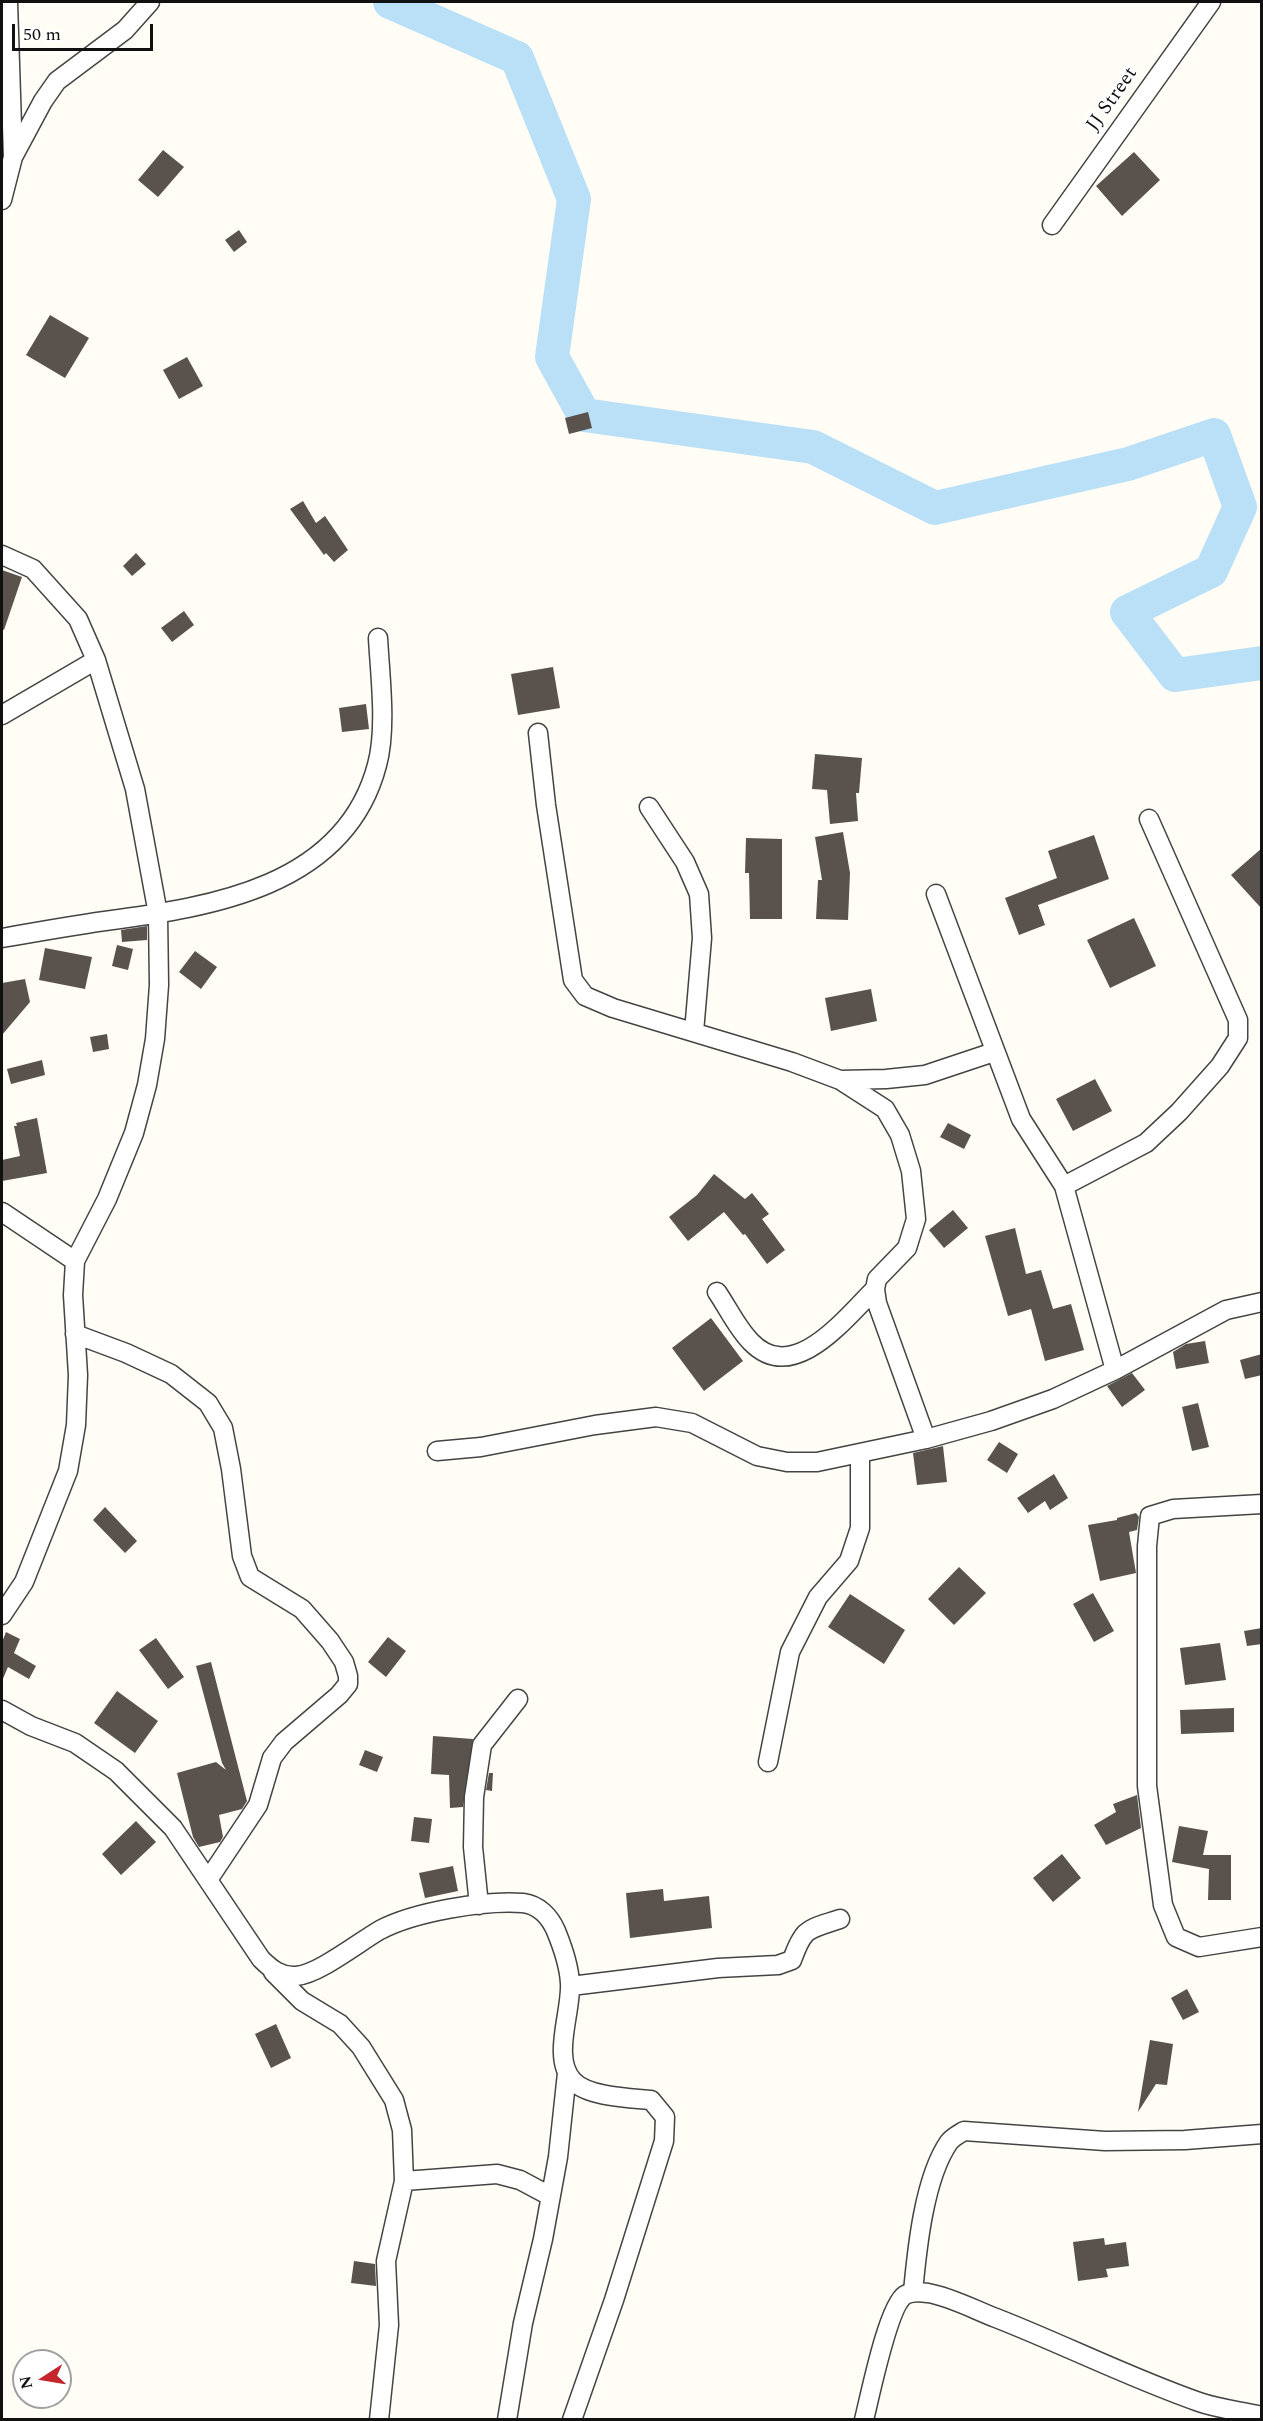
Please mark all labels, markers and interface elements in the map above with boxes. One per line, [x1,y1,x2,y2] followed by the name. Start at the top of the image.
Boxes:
[15,12,156,50] scale bar
[23,21,61,48] text: 50 m
[1082,63,1144,137] street label: JJ Street
[12,2349,72,2409] north arrow
[13,2373,39,2391] text: N

